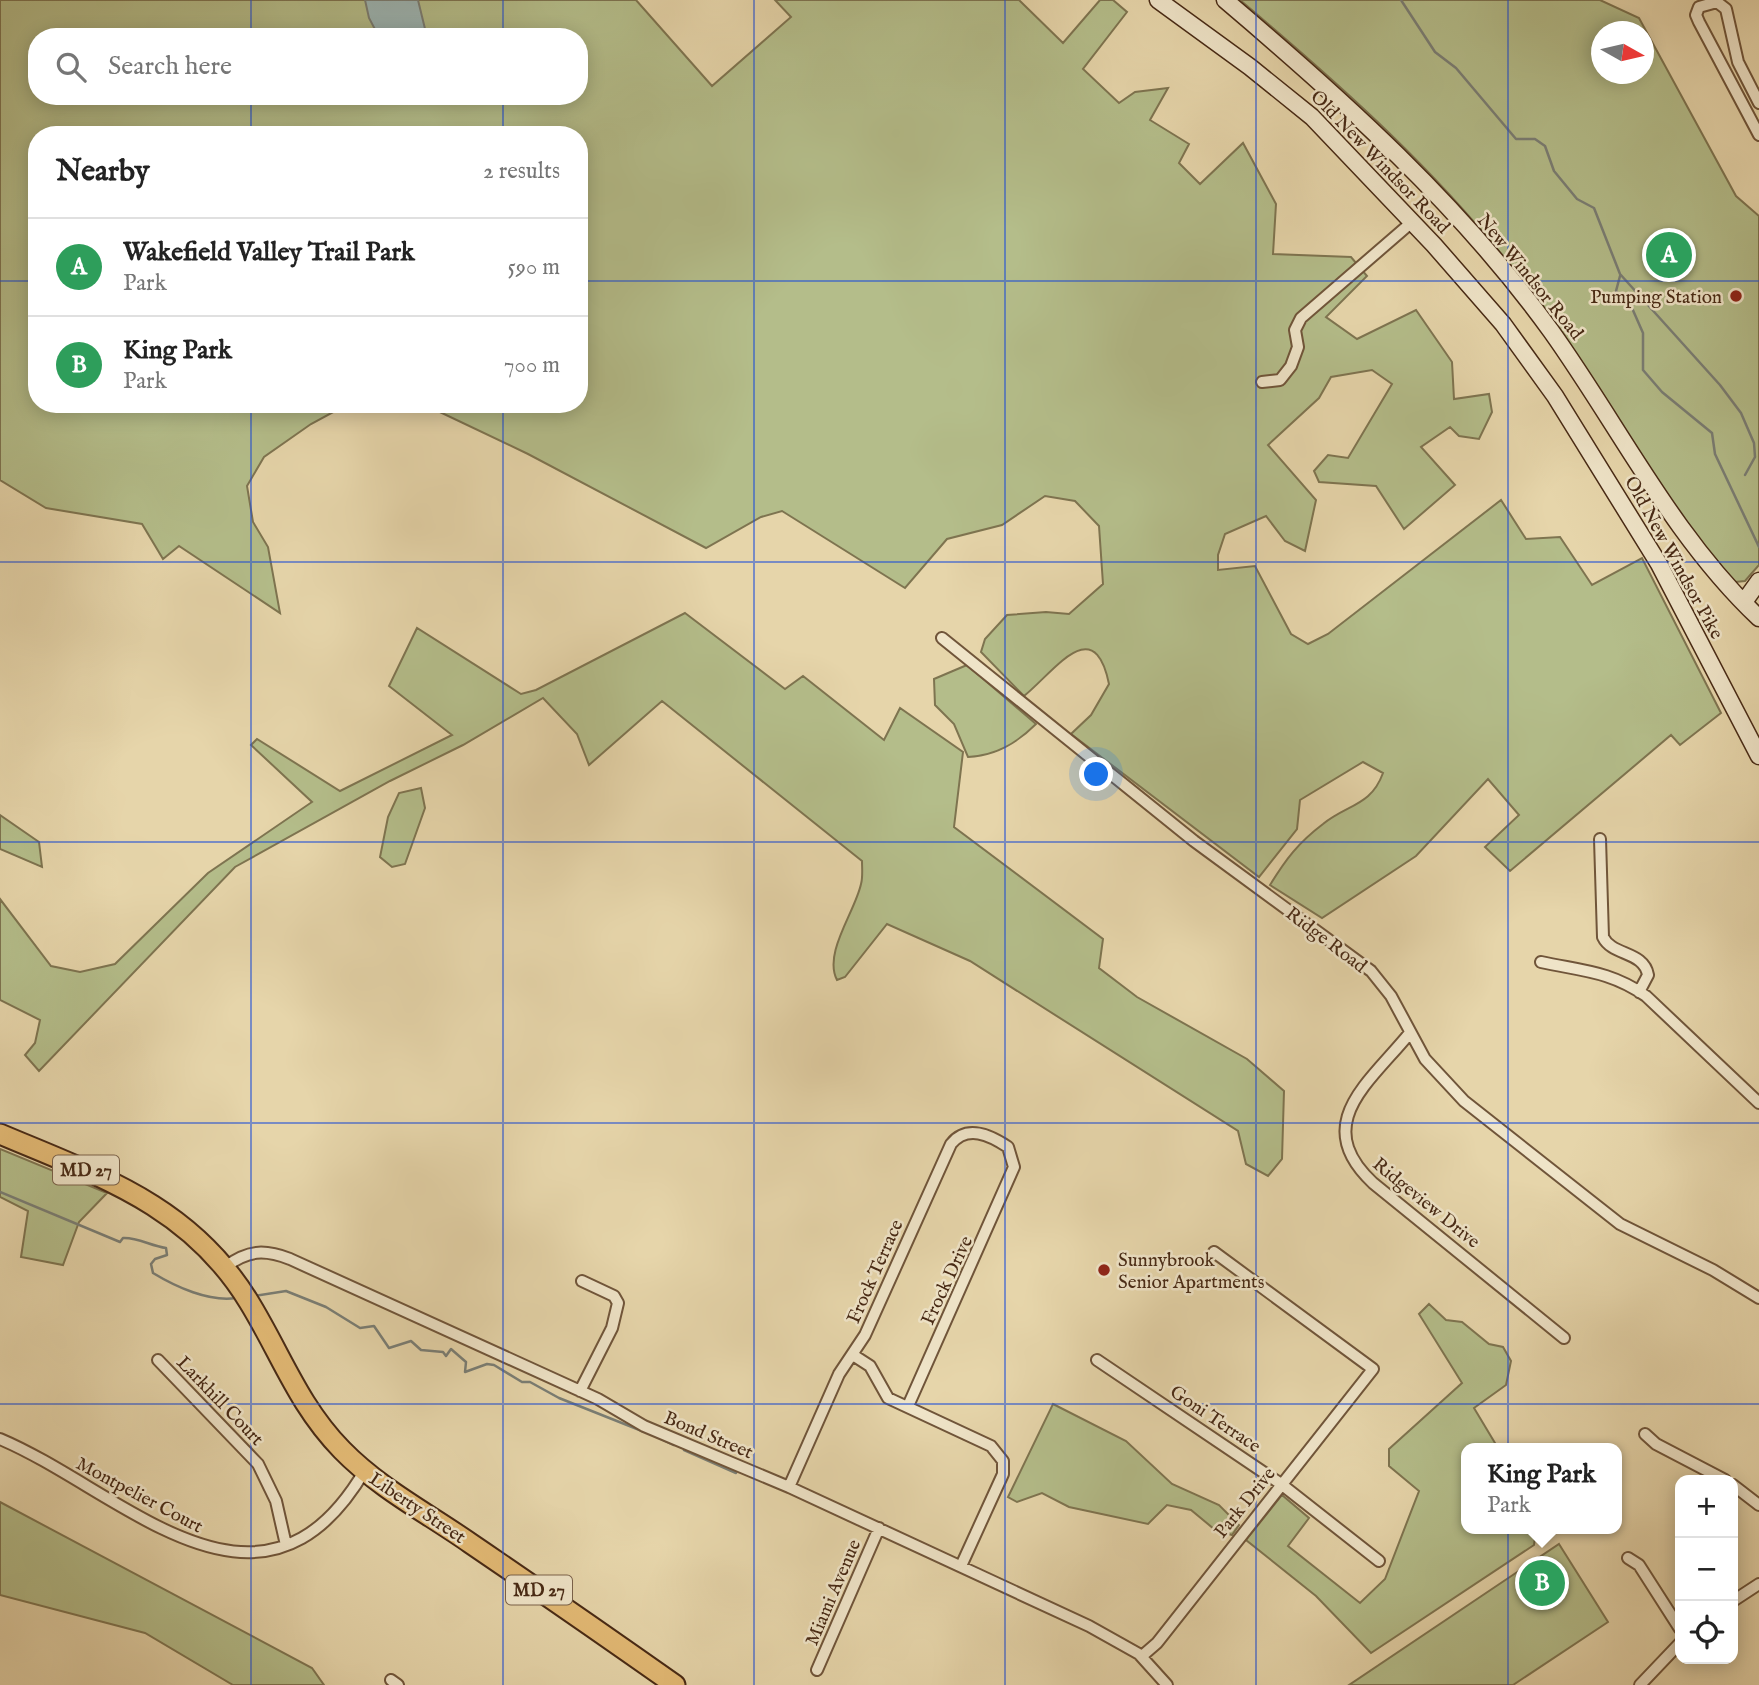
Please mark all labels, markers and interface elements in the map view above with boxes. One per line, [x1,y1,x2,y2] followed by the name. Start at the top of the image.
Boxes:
[1591,21,1654,84] north arrow
[28,28,588,105] search box
[52,48,90,86] icon: search
[108,50,232,83] text: Search here
[1305,85,1455,240] street label: Old New Windsor Road
[56,153,149,191] text: Nearby
[483,157,560,186] text: 2 results
[1471,209,1588,346] street label: New Windsor Road
[1646,229,1692,281] pin: A
[123,236,415,269] text: Wakefield Valley Trail Park
[71,253,87,282] text: A
[508,253,560,282] text: 590 m
[123,269,167,298] text: Park
[1590,286,1722,310] place label: Pumping Station
[1728,288,1744,304] marker: Pumping Station
[123,334,232,367] text: King Park
[71,351,87,380] text: B
[504,351,560,380] text: 700 m
[123,367,167,396] text: Park
[1618,472,1728,644] street label: Old New Windsor Pike
[1079,757,1113,791] your location
[1280,902,1372,979] street label: Ridge Road
[1367,1153,1485,1254] street label: Ridgeview Drive
[53,1156,119,1184] road number: MD 27
[842,1216,910,1328] street label: Frock Terrace
[917,1232,979,1329] street label: Frock Drive
[1118,1249,1264,1295] place label: Sunnybrook Senior Apartments
[1096,1262,1112,1278] marker: Sunnybrook Senior Apartments
[171,1351,269,1452] street label: Larkhill Court
[1165,1380,1265,1459] street label: Goni Terrace
[660,1406,757,1466] street label: Bond Street
[1461,1443,1622,1534] popup
[71,1452,207,1540] street label: Montpelier Court
[1487,1458,1596,1491] text: King Park
[1210,1463,1282,1544] street label: Park Drive
[364,1468,470,1550] street label: Liberty Street
[1675,1475,1738,1664] map controls
[1675,1475,1738,1538] button: +
[1487,1491,1531,1520] text: Park
[801,1536,867,1650] street label: Miami Avenue
[1675,1538,1738,1601] button: −
[1519,1557,1565,1609] pin: B
[506,1576,572,1604] road number: MD 27
[1675,1601,1738,1664] button: locate

